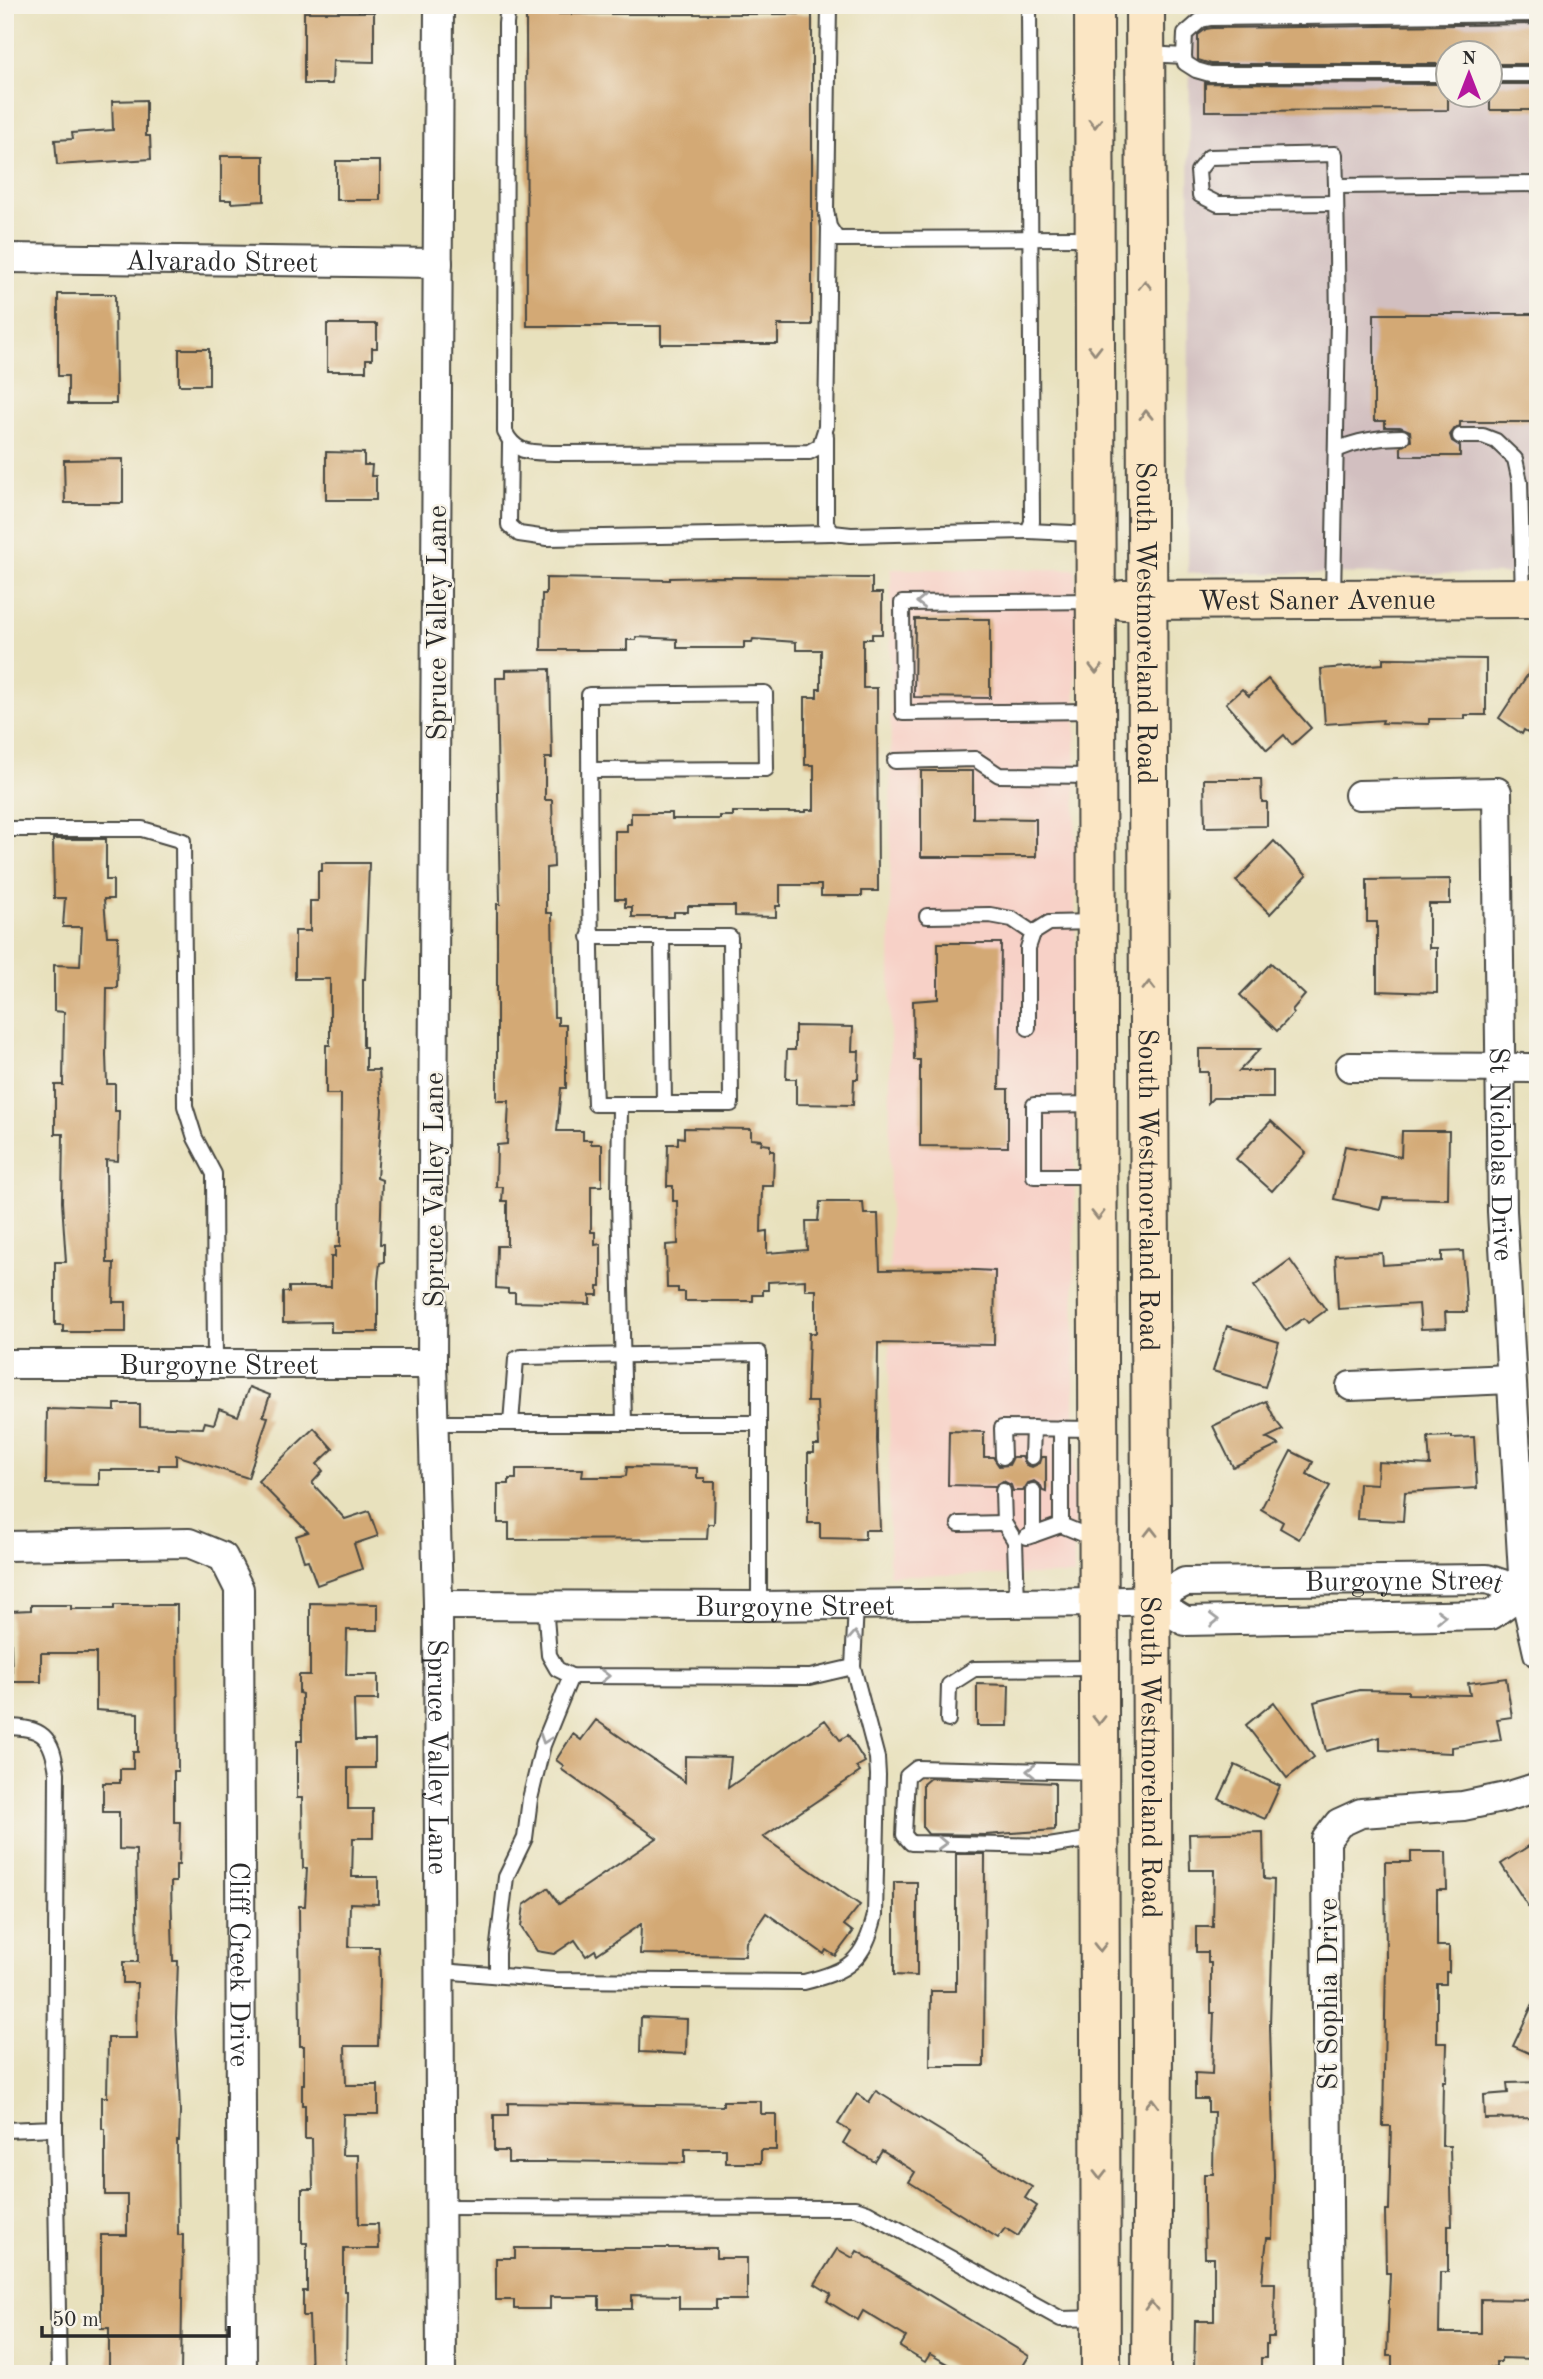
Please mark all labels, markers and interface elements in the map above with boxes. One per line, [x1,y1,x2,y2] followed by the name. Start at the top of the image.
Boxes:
[1434,38,1504,108] north arrow
[1462,50,1477,69] text: N
[1087,117,1102,128] one-way arrow
[125,248,318,279] street label: Alvarado Street
[1137,279,1153,290] one-way arrow
[1087,345,1103,356] one-way arrow
[1138,409,1154,420] one-way arrow
[1130,461,1159,785] street label: South Westmoreland Road
[425,505,453,741] street label: Spruce Valley Lane
[1198,587,1436,617] street label: West Saner Avenue
[916,594,926,610] one-way arrow
[1088,664,1104,675] one-way arrow
[1141,980,1157,990] one-way arrow
[1132,1028,1161,1352] street label: South Westmoreland Road
[1483,1047,1516,1262] street label: St Nicholas Drive
[422,1072,450,1308] street label: Spruce Valley Lane
[1090,1210,1105,1221] one-way arrow
[119,1353,319,1381] street label: Burgoyne Street
[1143,1526,1159,1536] one-way arrow
[1304,1567,1507,1601] street label: Burgoyne Street
[695,1593,895,1623] street label: Burgoyne Street
[1134,1595,1163,1919] street label: South Westmoreland Road
[1436,1608,1447,1624] one-way arrow
[1209,1612,1219,1628] one-way arrow
[847,1630,862,1641] one-way arrow
[421,1639,450,1875] street label: Spruce Valley Lane
[601,1668,611,1684] one-way arrow
[1091,1715,1107,1725] one-way arrow
[539,1733,553,1745] one-way arrow
[1025,1763,1036,1778] one-way arrow
[937,1836,948,1851] one-way arrow
[223,1861,252,2067] street label: Cliff Creek Drive
[1316,1898,1344,2090] street label: St Sophia Drive
[1092,1942,1108,1953] one-way arrow
[1144,2097,1160,2108] one-way arrow
[1092,2170,1108,2180] one-way arrow
[42,2295,229,2339] scale bar
[1143,2300,1159,2310] one-way arrow
[52,2310,99,2331] text: 50 m

